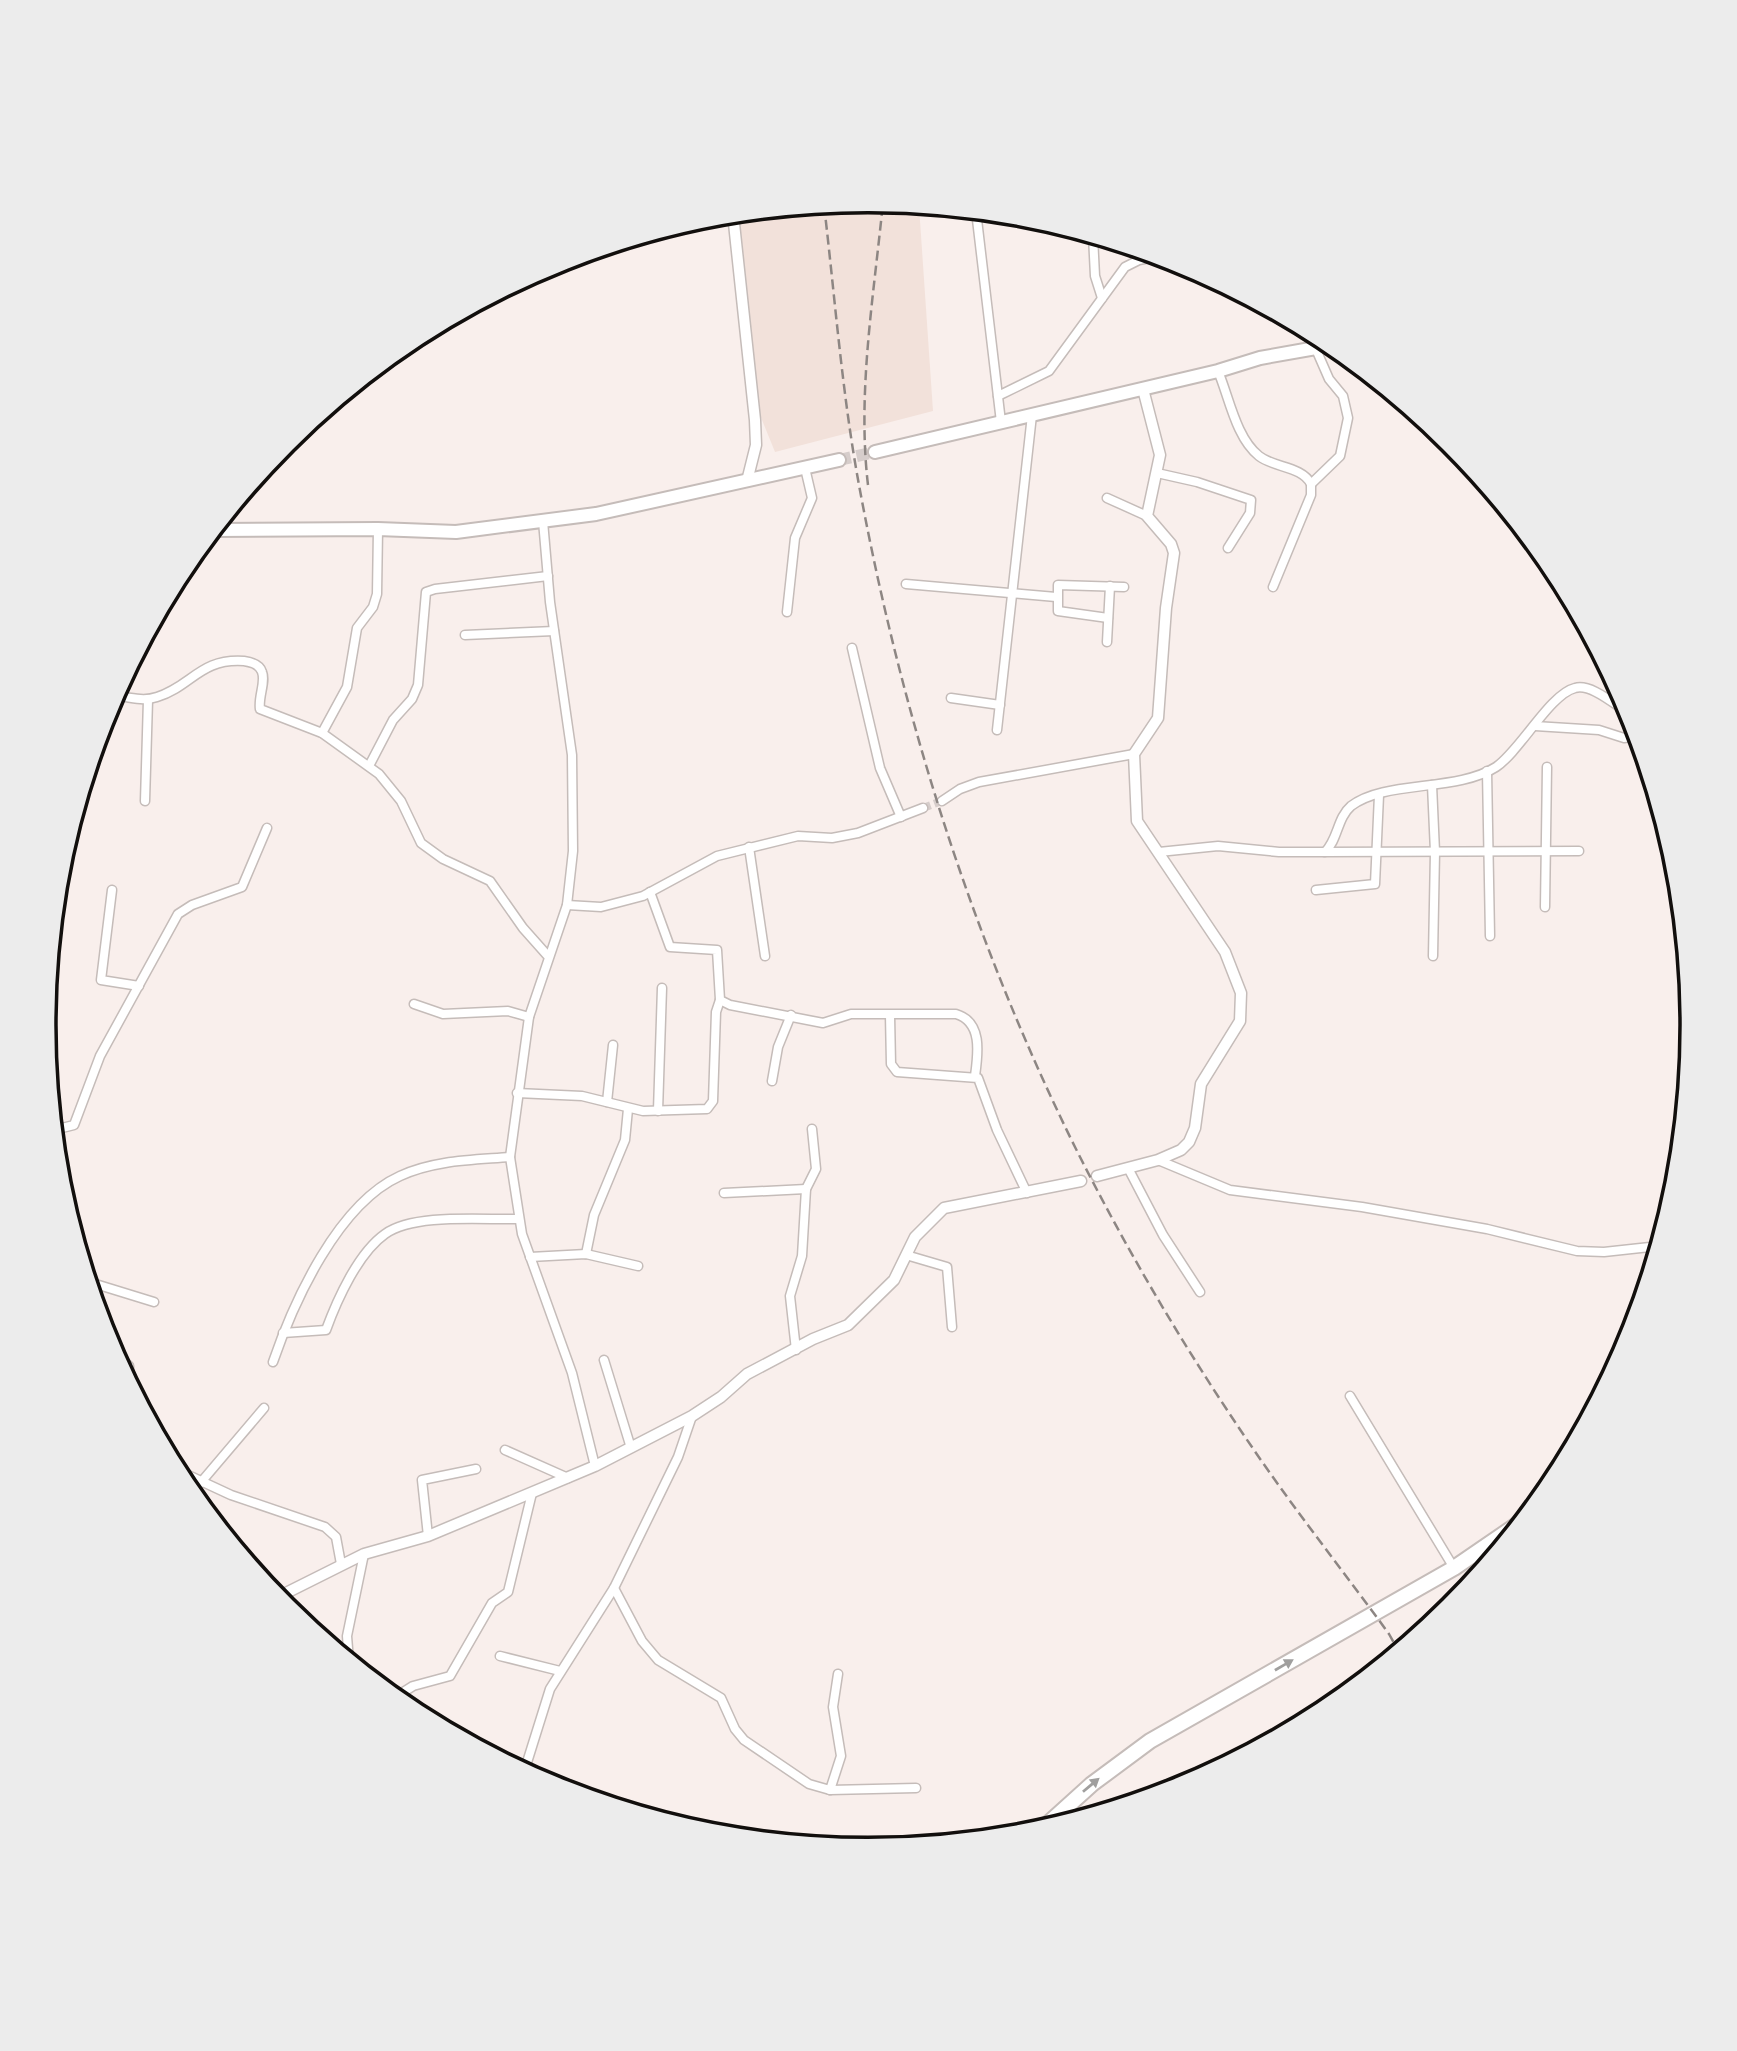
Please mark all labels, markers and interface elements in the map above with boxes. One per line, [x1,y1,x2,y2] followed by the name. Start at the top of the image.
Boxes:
[1274,1659,1293,1671] one-way arrow
[1082,1777,1100,1793] one-way arrow

